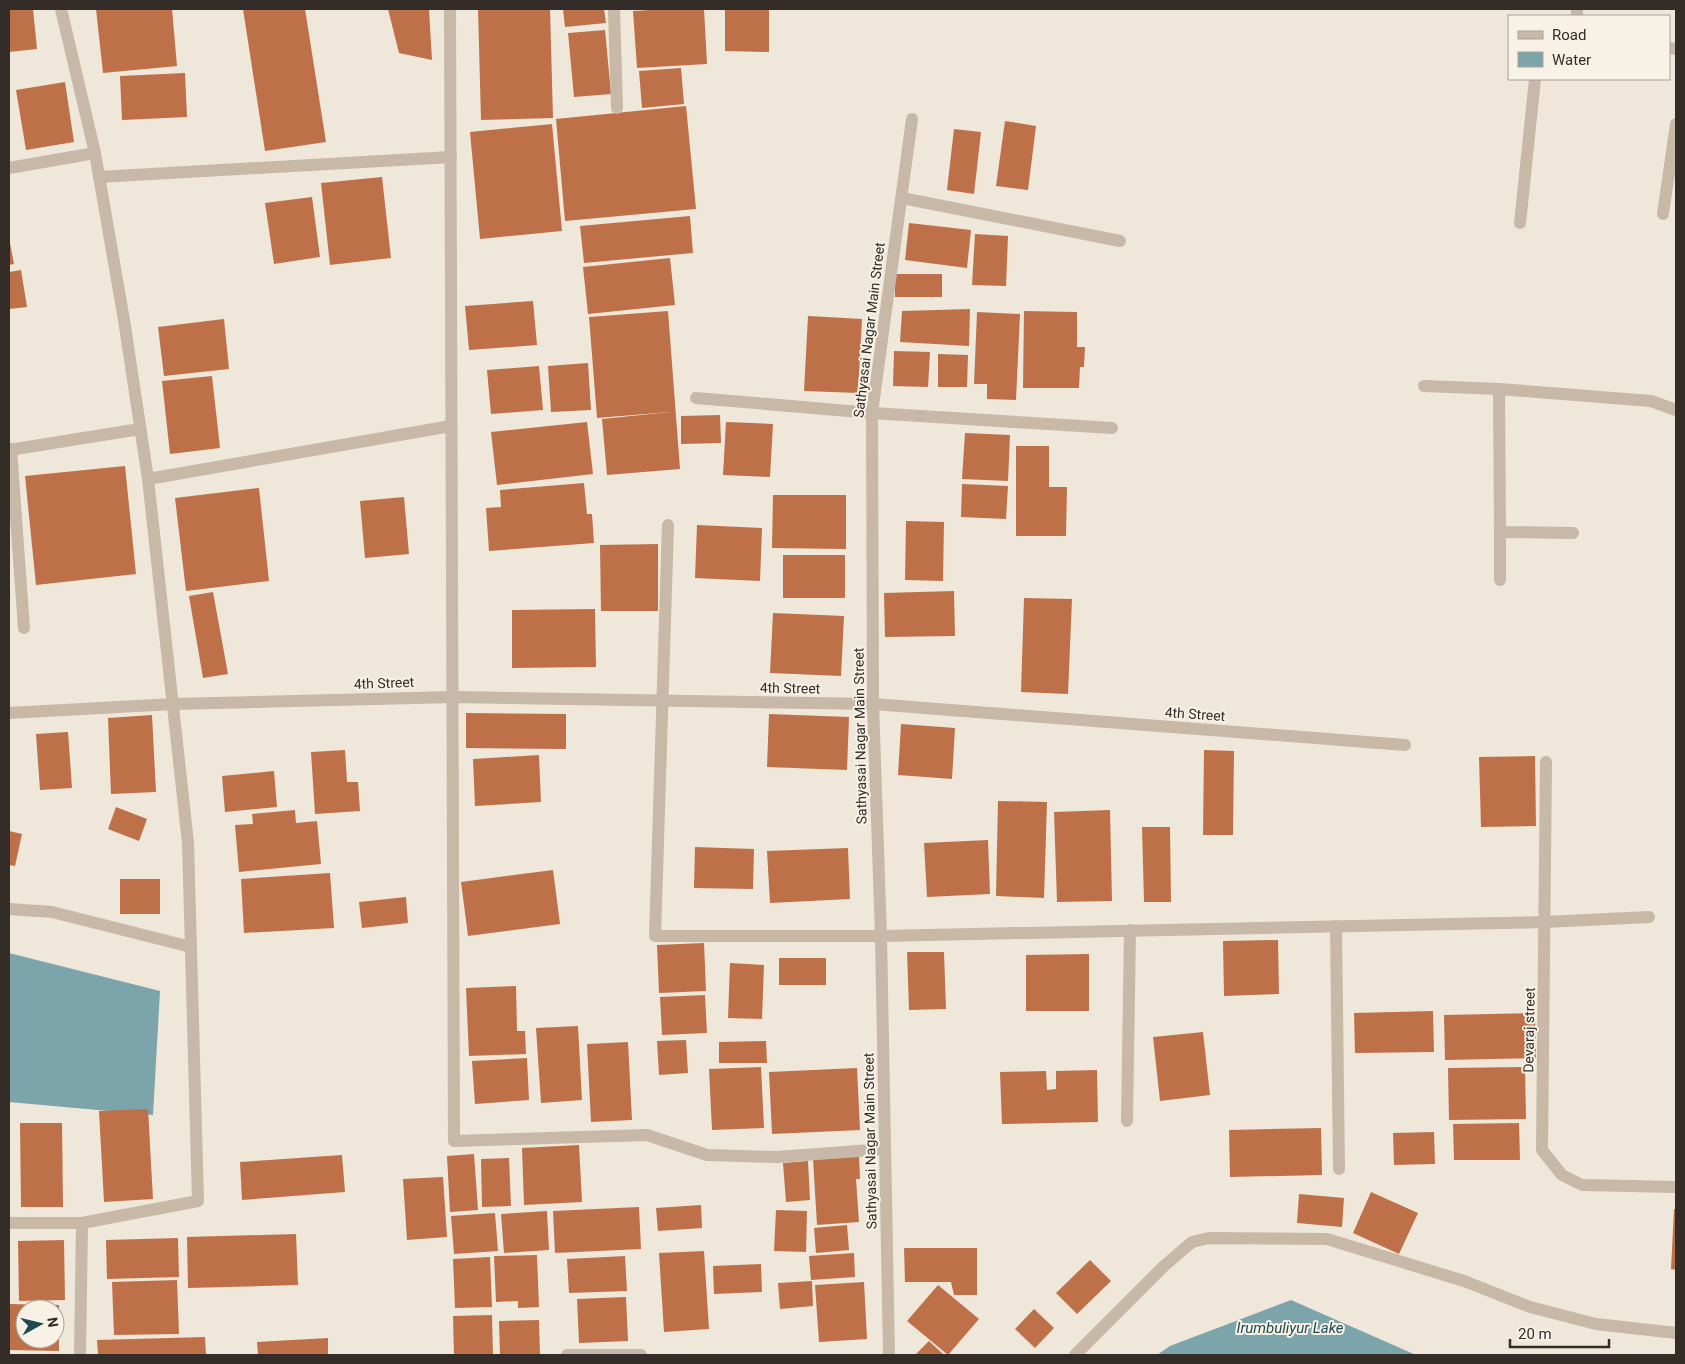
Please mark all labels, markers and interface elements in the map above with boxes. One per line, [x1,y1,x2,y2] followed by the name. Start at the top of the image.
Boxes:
[1508,15,1670,80] legend
[1552,26,1586,44] text: Road
[1552,51,1591,69] text: Water
[850,241,888,419] street label: Sathyasai Nagar Main Street
[850,647,870,825] street label: Sathyasai Nagar Main Street
[353,674,415,692] street label: 4th Street
[760,679,821,697] street label: 4th Street
[1164,704,1226,724] street label: 4th Street
[1520,987,1538,1073] street label: Devaraj street
[860,1052,880,1230] street label: Sathyasai Nagar Main Street
[15,1299,65,1349] north arrow
[44,1316,61,1328] text: N
[1510,1316,1609,1348] scale bar
[1236,1319,1344,1337] water label: Irumbuliyur Lake
[1518,1325,1552,1343] text: 20 m

